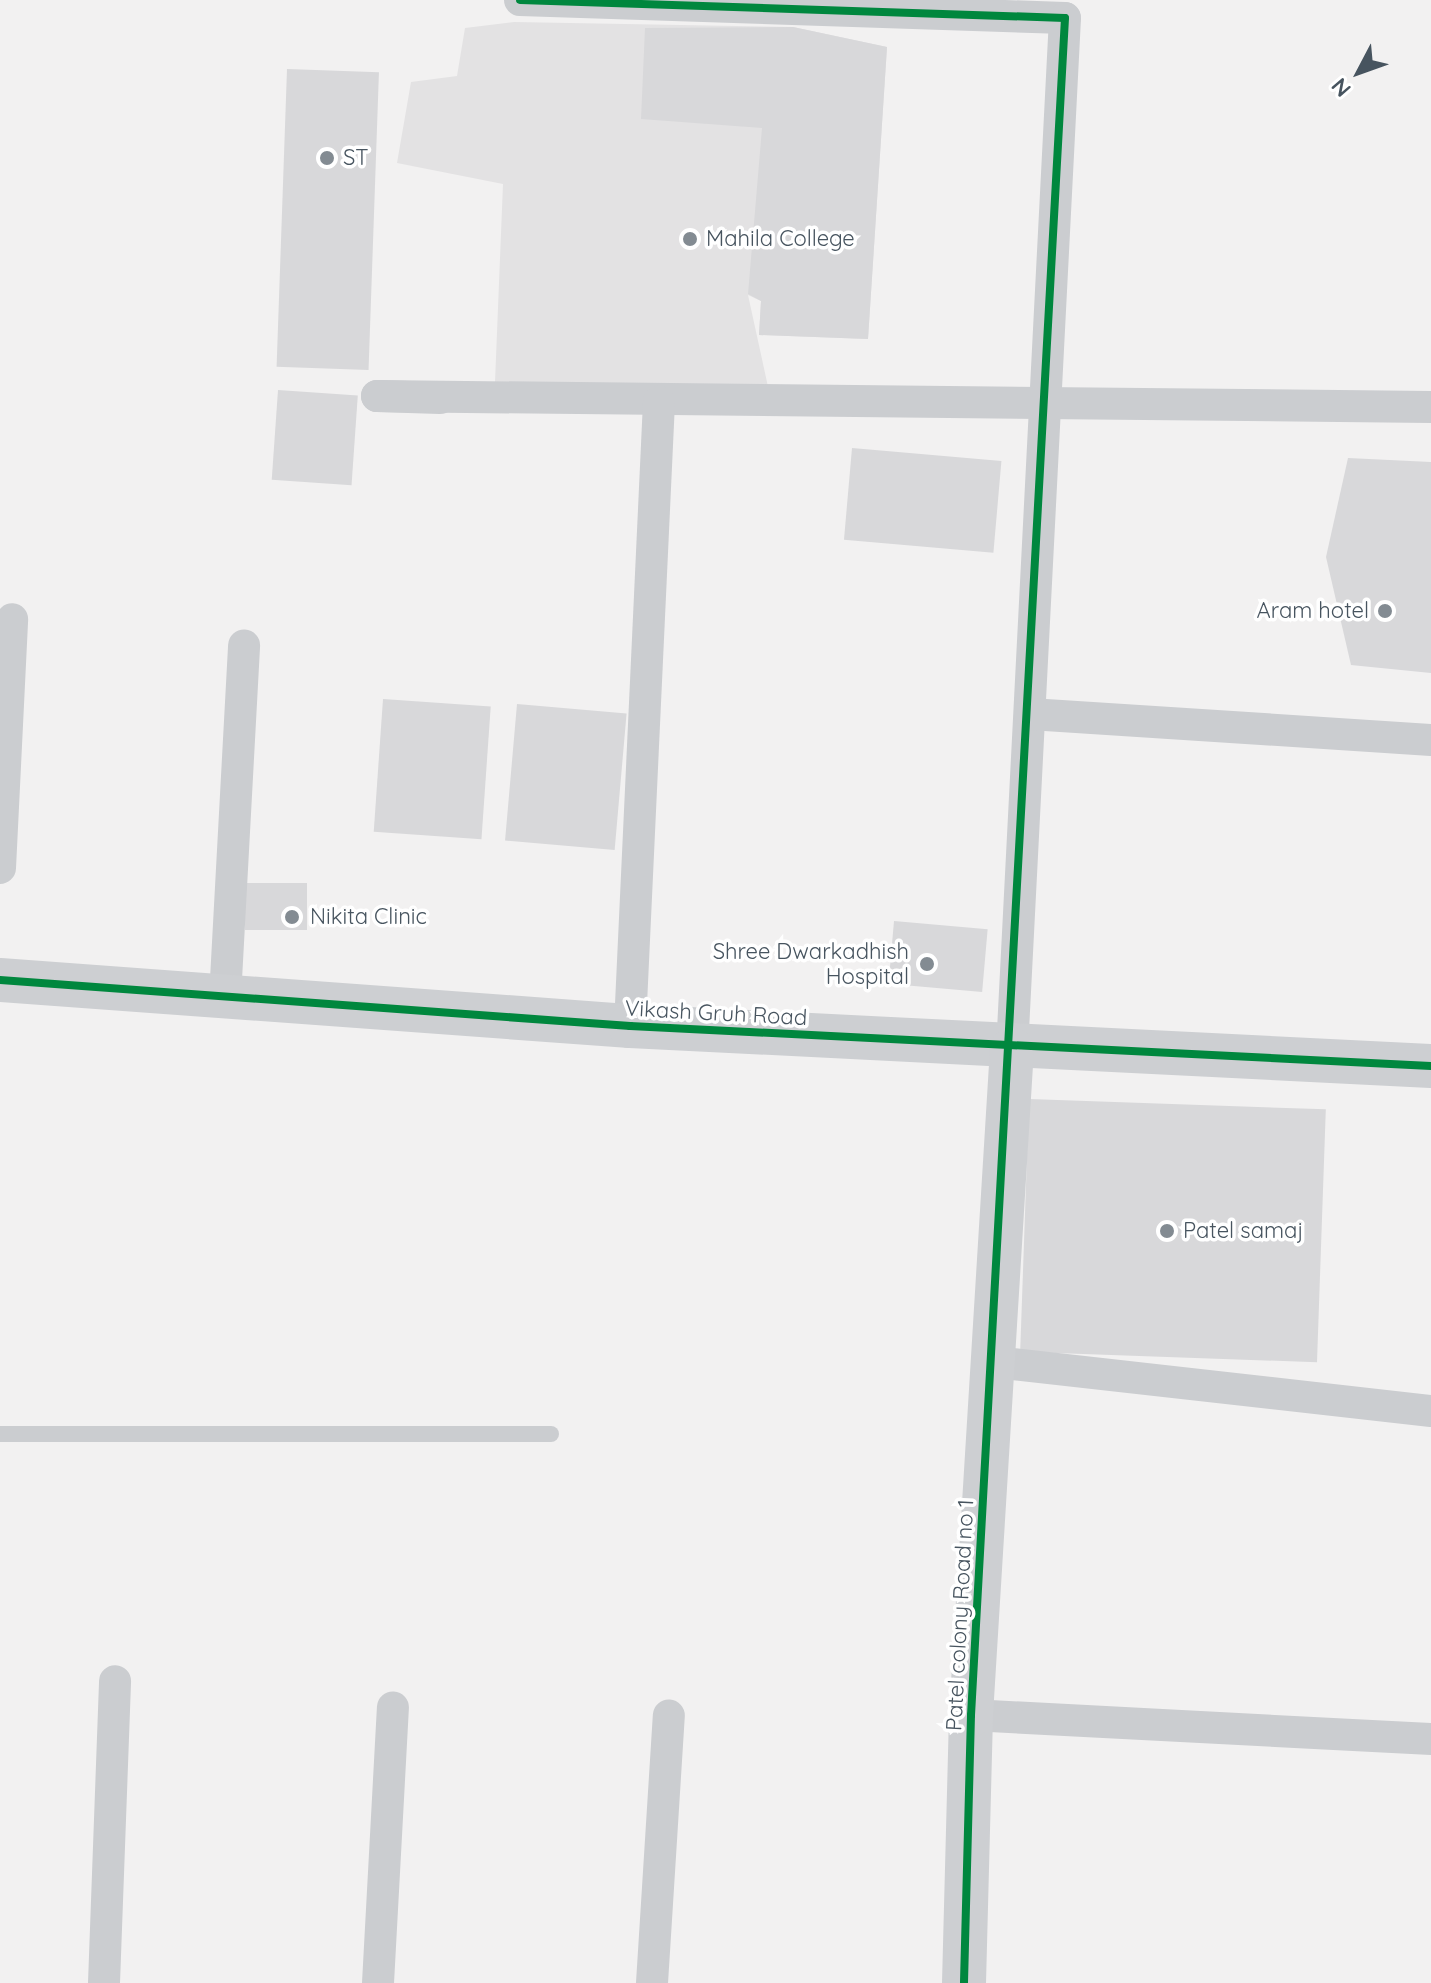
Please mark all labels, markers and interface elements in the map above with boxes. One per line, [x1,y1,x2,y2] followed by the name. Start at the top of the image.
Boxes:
[1319,32,1399,112] north arrow
[1325,72,1357,103] text: N
[343,145,369,171] place label: ST
[318,149,336,167] marker: ST
[706,226,855,252] place label: Mahila College
[681,230,699,248] marker: Mahila College
[1257,598,1369,624] place label: Aram hotel
[1376,602,1394,620] marker: Aram hotel
[310,904,427,930] place label: Nikita Clinic
[281,906,303,928] marker: Nikita Clinic
[713,938,909,990] place label: Shree Dwarkadhish Hospital
[916,953,938,975] marker: Shree Dwarkadhish Hospital
[624,995,808,1031] street label: Vikash Gruh Road
[1183,1218,1303,1244] place label: Patel samaj
[1158,1222,1176,1240] marker: Patel samaj
[941,1499,979,1731] street label: Patel colony Road no 1

